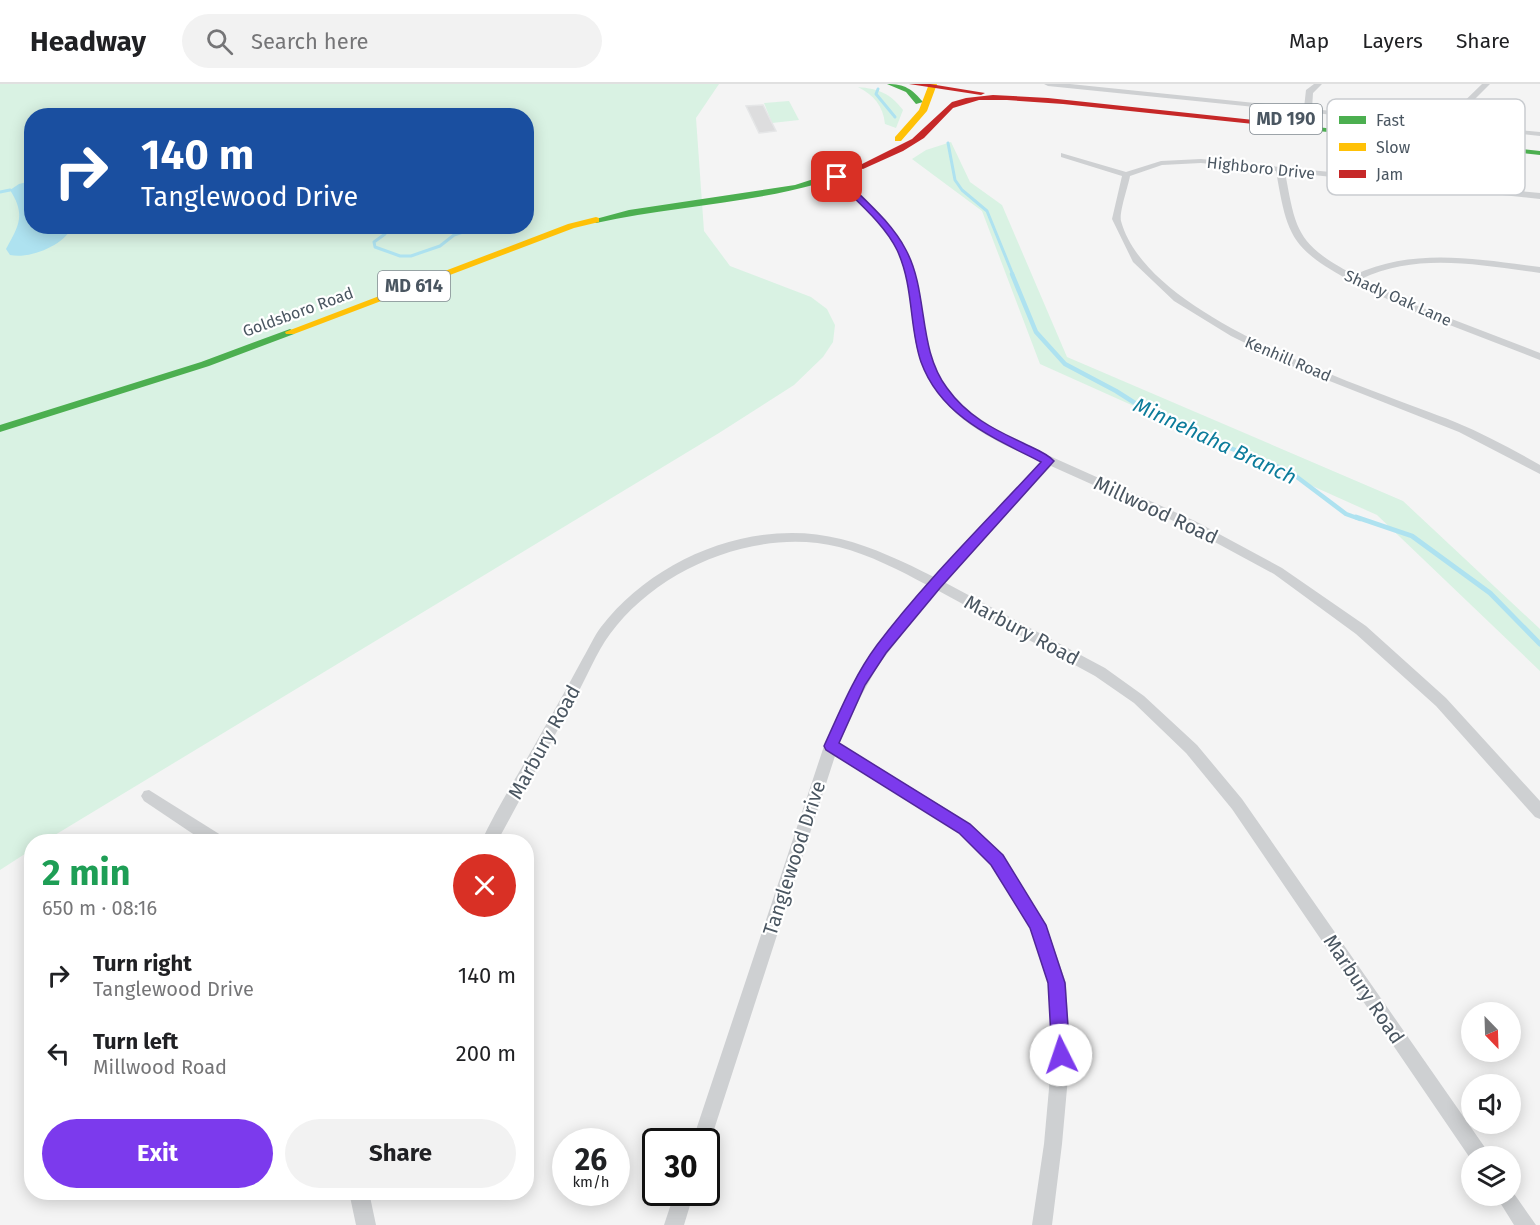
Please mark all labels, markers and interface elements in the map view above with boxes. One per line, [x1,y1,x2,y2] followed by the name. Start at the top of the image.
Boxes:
[182,14,602,68] search box
[30,25,146,58] text: Headway
[203,25,236,58] icon: search
[251,28,369,55] text: Search here
[1289,28,1329,54] text: Map
[1362,28,1423,54] text: Layers
[1456,28,1510,54] text: Share
[1327,99,1525,195] legend
[1250,104,1322,134] road number: MD 190
[1376,111,1405,130] text: Fast
[141,130,254,180] text: 140 m
[42,132,120,210] icon: right
[1376,138,1411,157] text: Slow
[811,151,862,202] pin
[1206,153,1316,183] street label: Highboro Drive
[820,160,853,193] icon: arrive
[1376,165,1403,184] text: Jam
[141,181,358,213] text: Tanglewood Drive
[1342,266,1454,330] street label: Shady Oak Lane
[378,271,450,301] road number: MD 614
[240,283,356,341] street label: Goldsboro Road
[1242,332,1334,386] street label: Kenhill Road
[1129,392,1301,490] water label: Minnehaha Branch
[1090,471,1222,549] street label: Millwood Road
[960,590,1084,670] street label: Marbury Road
[503,681,585,803] street label: Marbury Road
[758,778,830,938] street label: Tanglewood Drive
[42,851,131,895] text: 2 min
[453,854,516,917] button: close
[42,896,157,920] text: 650 m · 08:16
[1319,930,1409,1048] street label: Marbury Road
[93,950,192,977] text: Turn right
[42,959,75,992] icon: right
[458,962,516,989] text: 140 m
[93,977,254,1001] text: Tanglewood Drive
[1461,1002,1521,1062] north arrow
[1461,1002,1521,1206] map controls
[1029,1023,1093,1087] position arrow
[93,1028,178,1055] text: Turn left
[42,1037,75,1070] icon: left
[456,1040,516,1067] text: 200 m
[93,1055,227,1079] text: Millwood Road
[1461,1074,1521,1134] button: sound
[42,1119,273,1188] button: Exit
[285,1119,516,1188] button: Share
[642,1128,720,1206] speed limit sign: 30
[575,1142,607,1178] text: 26
[1461,1146,1521,1206] button: layers
[572,1173,610,1191] text: km/h

